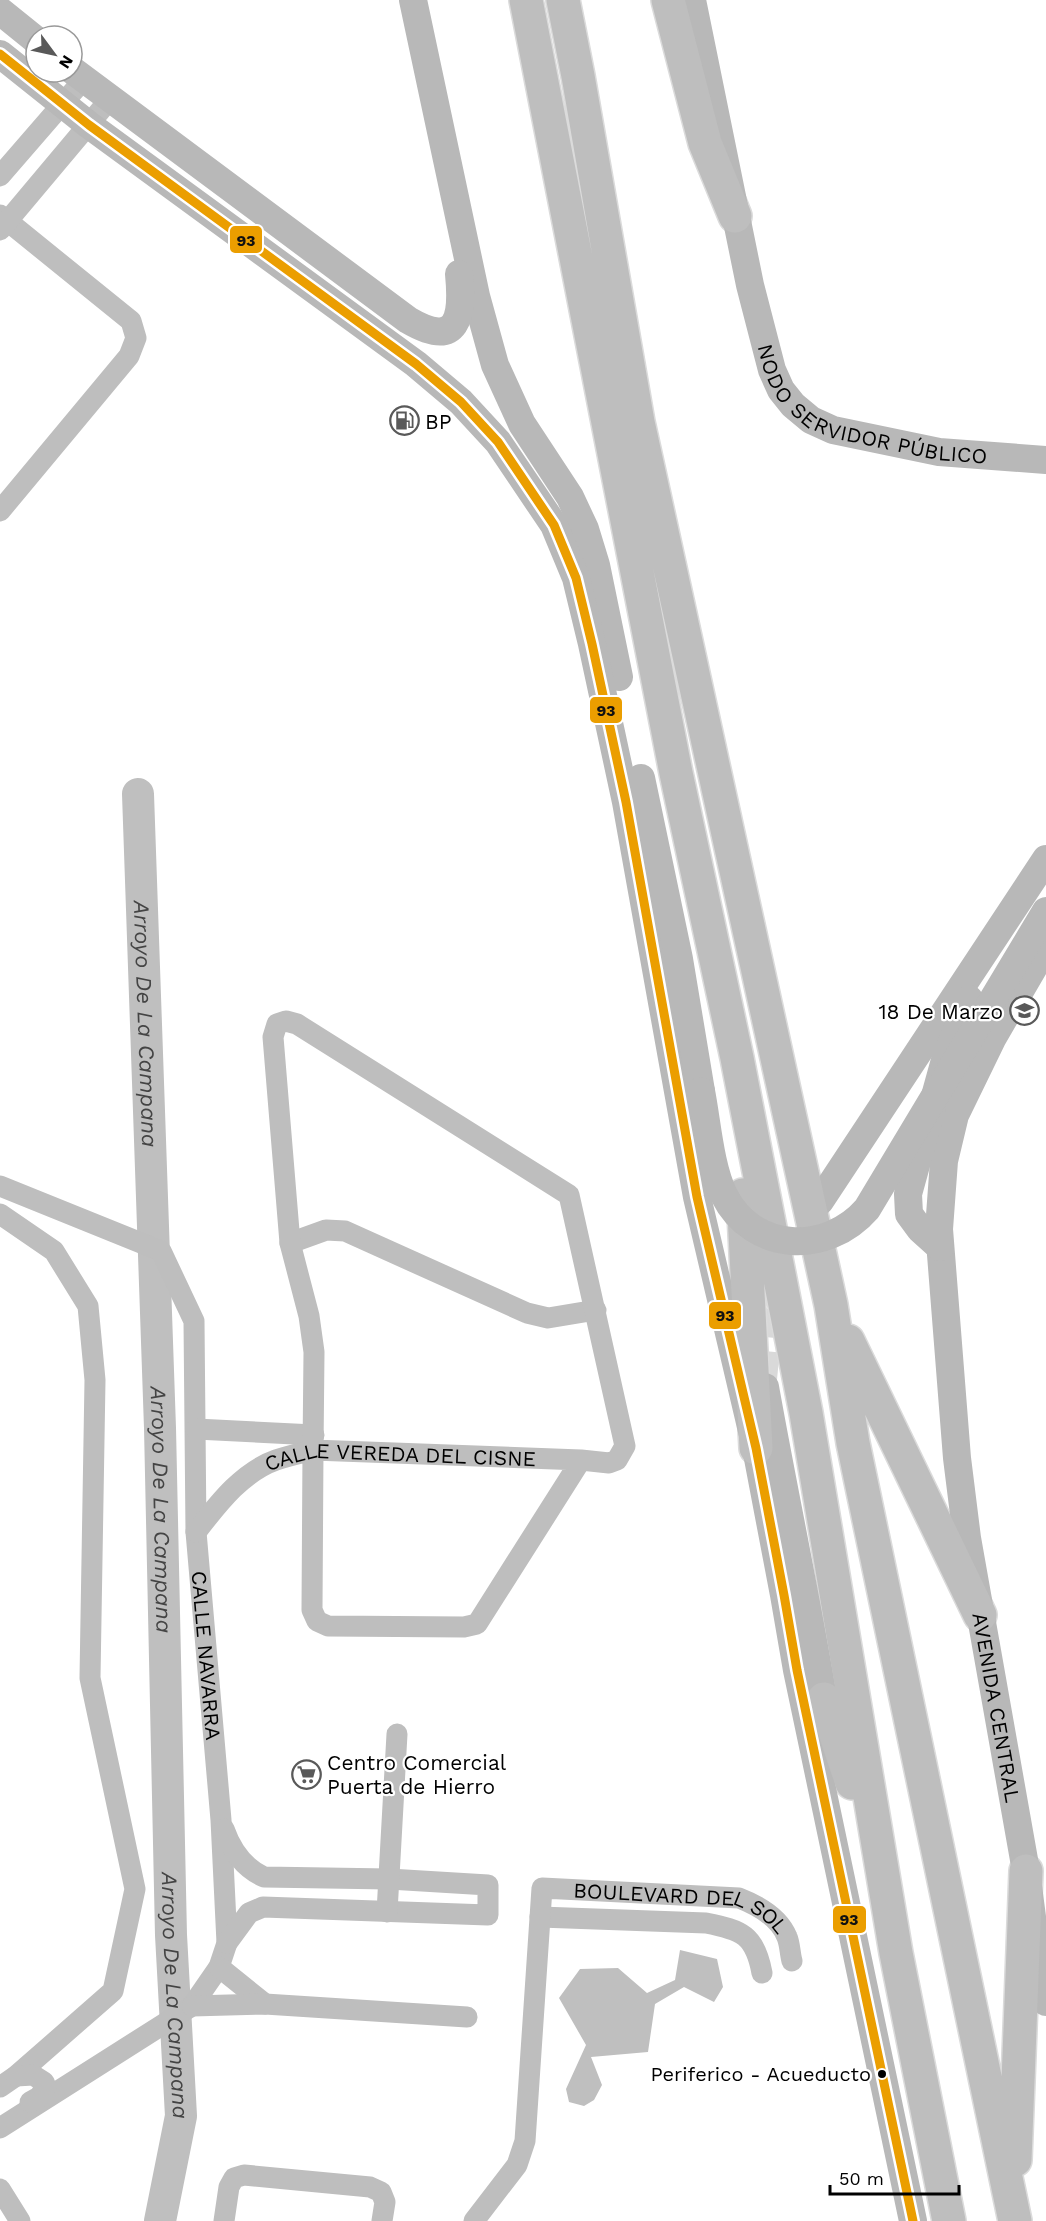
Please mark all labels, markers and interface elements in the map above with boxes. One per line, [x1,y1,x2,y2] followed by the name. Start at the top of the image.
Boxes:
[24,24,84,84] north arrow
[55,52,77,72] text: N
[229,225,263,254] line badge: 93
[236,231,256,250] text: 93
[753,341,988,468] street label: NODO SERVIDOR PÚBLICO
[388,405,420,437] fuel station icon: BP
[425,409,452,434] place label: BP
[589,696,623,724] line badge: 93
[596,701,616,720] text: 93
[129,899,163,1148] water label: Arroyo De La Campana
[1008,995,1040,1027] school or university icon: 18 De Marzo
[878,999,1003,1024] place label: 18 De Marzo
[708,1301,742,1330] line badge: 93
[715,1306,735,1325] text: 93
[146,1385,177,1633] water label: Arroyo De La Campana
[260,1437,536,1476] street label: CALLE VEREDA DEL CISNE
[187,1570,227,1741] street label: CALLE NAVARRA
[968,1611,1026,1804] street label: AVENIDA CENTRAL
[327,1750,507,1799] place label: Centro Comercial Puerta de Hierro
[290,1758,322,1790] supermarket icon: Centro Comercial Puerta de Hierro
[157,1871,194,2119] water label: Arroyo De La Campana
[573,1877,794,1938] street label: BOULEVARD DEL SOL
[832,1905,867,1934] line badge: 93
[839,1910,859,1929] text: 93
[651,2062,871,2086] place label: Periferico - Acueducto
[876,2068,888,2080] marker: Periferico - Acueducto
[830,2158,959,2196] scale bar
[839,2168,884,2189] text: 50 m

